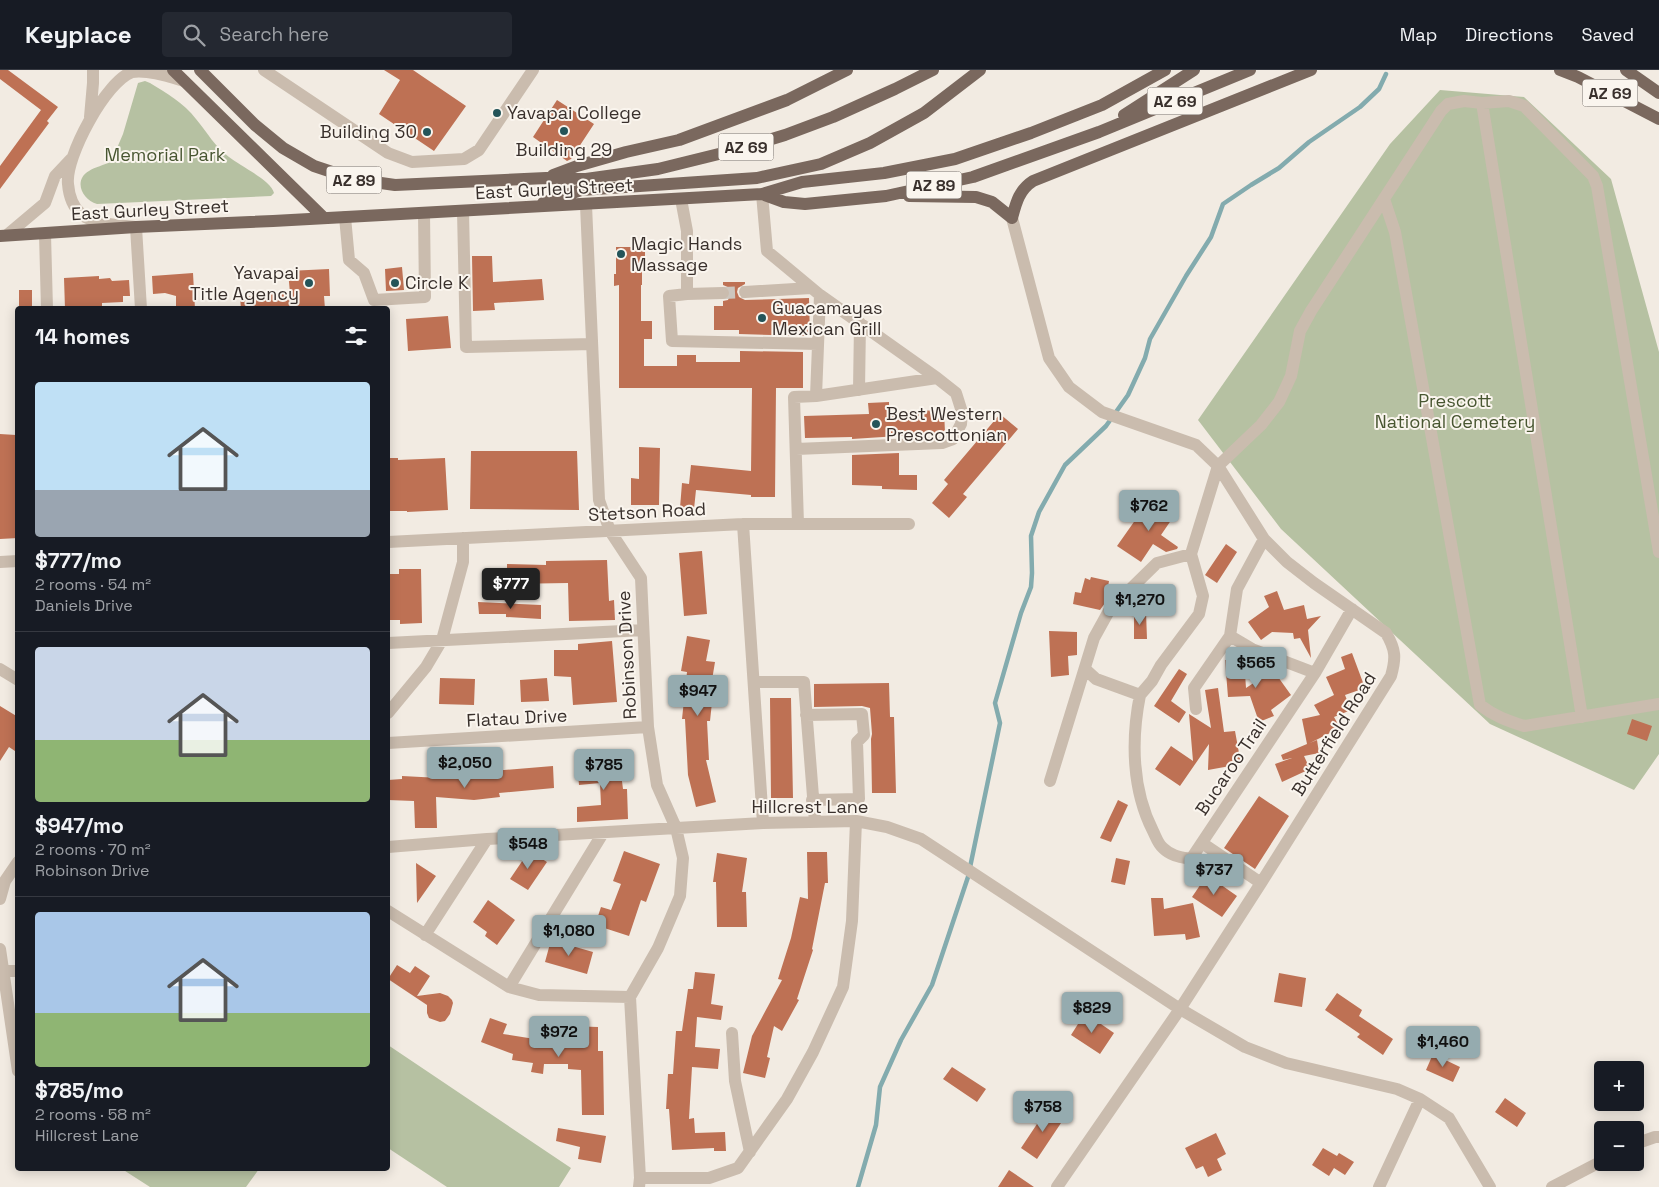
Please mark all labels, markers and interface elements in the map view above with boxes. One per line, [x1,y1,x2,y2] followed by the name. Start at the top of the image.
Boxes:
[162,12,512,57] search box
[25,19,132,50] text: Keyplace
[180,21,208,49] icon: search
[220,22,329,47] text: Search here
[1400,23,1437,46] text: Map
[1465,23,1554,46] text: Directions
[1582,23,1634,46] text: Saved
[1582,79,1638,106] road number: AZ 69
[1148,88,1202,114] road number: AZ 69
[507,101,642,124] place label: Yavapai College
[491,107,503,119] marker: Yavapai College
[320,120,417,143] place label: Building 30
[558,125,570,137] marker: Building 29
[421,126,433,138] marker: Building 30
[718,134,774,160] road number: AZ 69
[516,138,612,161] place label: Building 29
[105,143,226,166] park label: Memorial Park
[326,166,382,194] road number: AZ 89
[906,172,962,198] road number: AZ 89
[474,173,633,204] street label: East Gurley Street
[70,194,229,225] street label: East Gurley Street
[631,232,742,276] place label: Magic Hands Massage
[615,248,627,260] marker: Magic Hands Massage
[190,261,299,305] place label: Yavapai Title Agency
[405,271,469,294] place label: Circle K
[303,277,315,289] marker: Yavapai Title Agency
[389,277,401,289] marker: Circle K
[772,296,883,340] place label: Guacamayas Mexican Grill
[756,312,768,324] marker: Guacamayas Mexican Grill
[342,322,370,350] icon: filters
[35,323,130,350] text: 14 homes
[1375,389,1535,433] park label: Prescott National Cemetery
[886,402,1007,446] place label: Best Western Prescottonian
[158,414,248,504] icon: home
[870,418,882,430] marker: Best Western Prescottonian
[1119,490,1179,532] pin: $762
[1130,495,1168,516] text: $762
[587,497,707,526] street label: Stetson Road
[35,547,122,574] text: $777/mo
[481,568,541,610] pin: $777
[493,573,529,594] text: $777
[35,574,151,595] text: 2 rooms · 54 m²
[1099,584,1181,626] pin: $1,270
[1115,589,1165,610] text: $1,270
[612,590,641,720] street label: Robinson Drive
[35,595,133,616] text: Daniels Drive
[1226,646,1286,689] pin: $565
[1237,652,1275,673] text: $565
[1286,667,1381,800] street label: Butterfield Road
[668,674,728,717] pin: $947
[158,680,248,770] icon: home
[679,680,717,701] text: $947
[466,703,568,732] street label: Flatau Drive
[1190,714,1271,819] street label: Bucaroo Trail
[424,746,506,789] pin: $2,050
[574,748,634,791] pin: $785
[438,752,492,773] text: $2,050
[585,754,623,775] text: $785
[752,795,868,818] street label: Hillcrest Lane
[35,812,124,839] text: $947/mo
[498,828,558,870] pin: $548
[508,833,548,854] text: $548
[35,839,151,860] text: 2 rooms · 70 m²
[1184,854,1244,896] pin: $737
[1195,859,1233,880] text: $737
[35,860,150,881] text: Robinson Drive
[528,914,610,957] pin: $1,080
[543,920,595,941] text: $1,080
[158,945,248,1035] icon: home
[1062,992,1122,1034] pin: $829
[1073,997,1111,1018] text: $829
[529,1016,589,1058] pin: $972
[540,1021,578,1042] text: $972
[1402,1026,1484,1068] pin: $1,460
[1417,1031,1469,1052] text: $1,460
[1594,1061,1644,1171] map controls
[1594,1061,1644,1111] button: +
[35,1077,124,1104] text: $785/mo
[1013,1090,1073,1133] pin: $758
[1024,1096,1062,1117] text: $758
[35,1104,151,1125] text: 2 rooms · 58 m²
[1594,1121,1644,1171] button: −
[35,1125,139,1146] text: Hillcrest Lane

